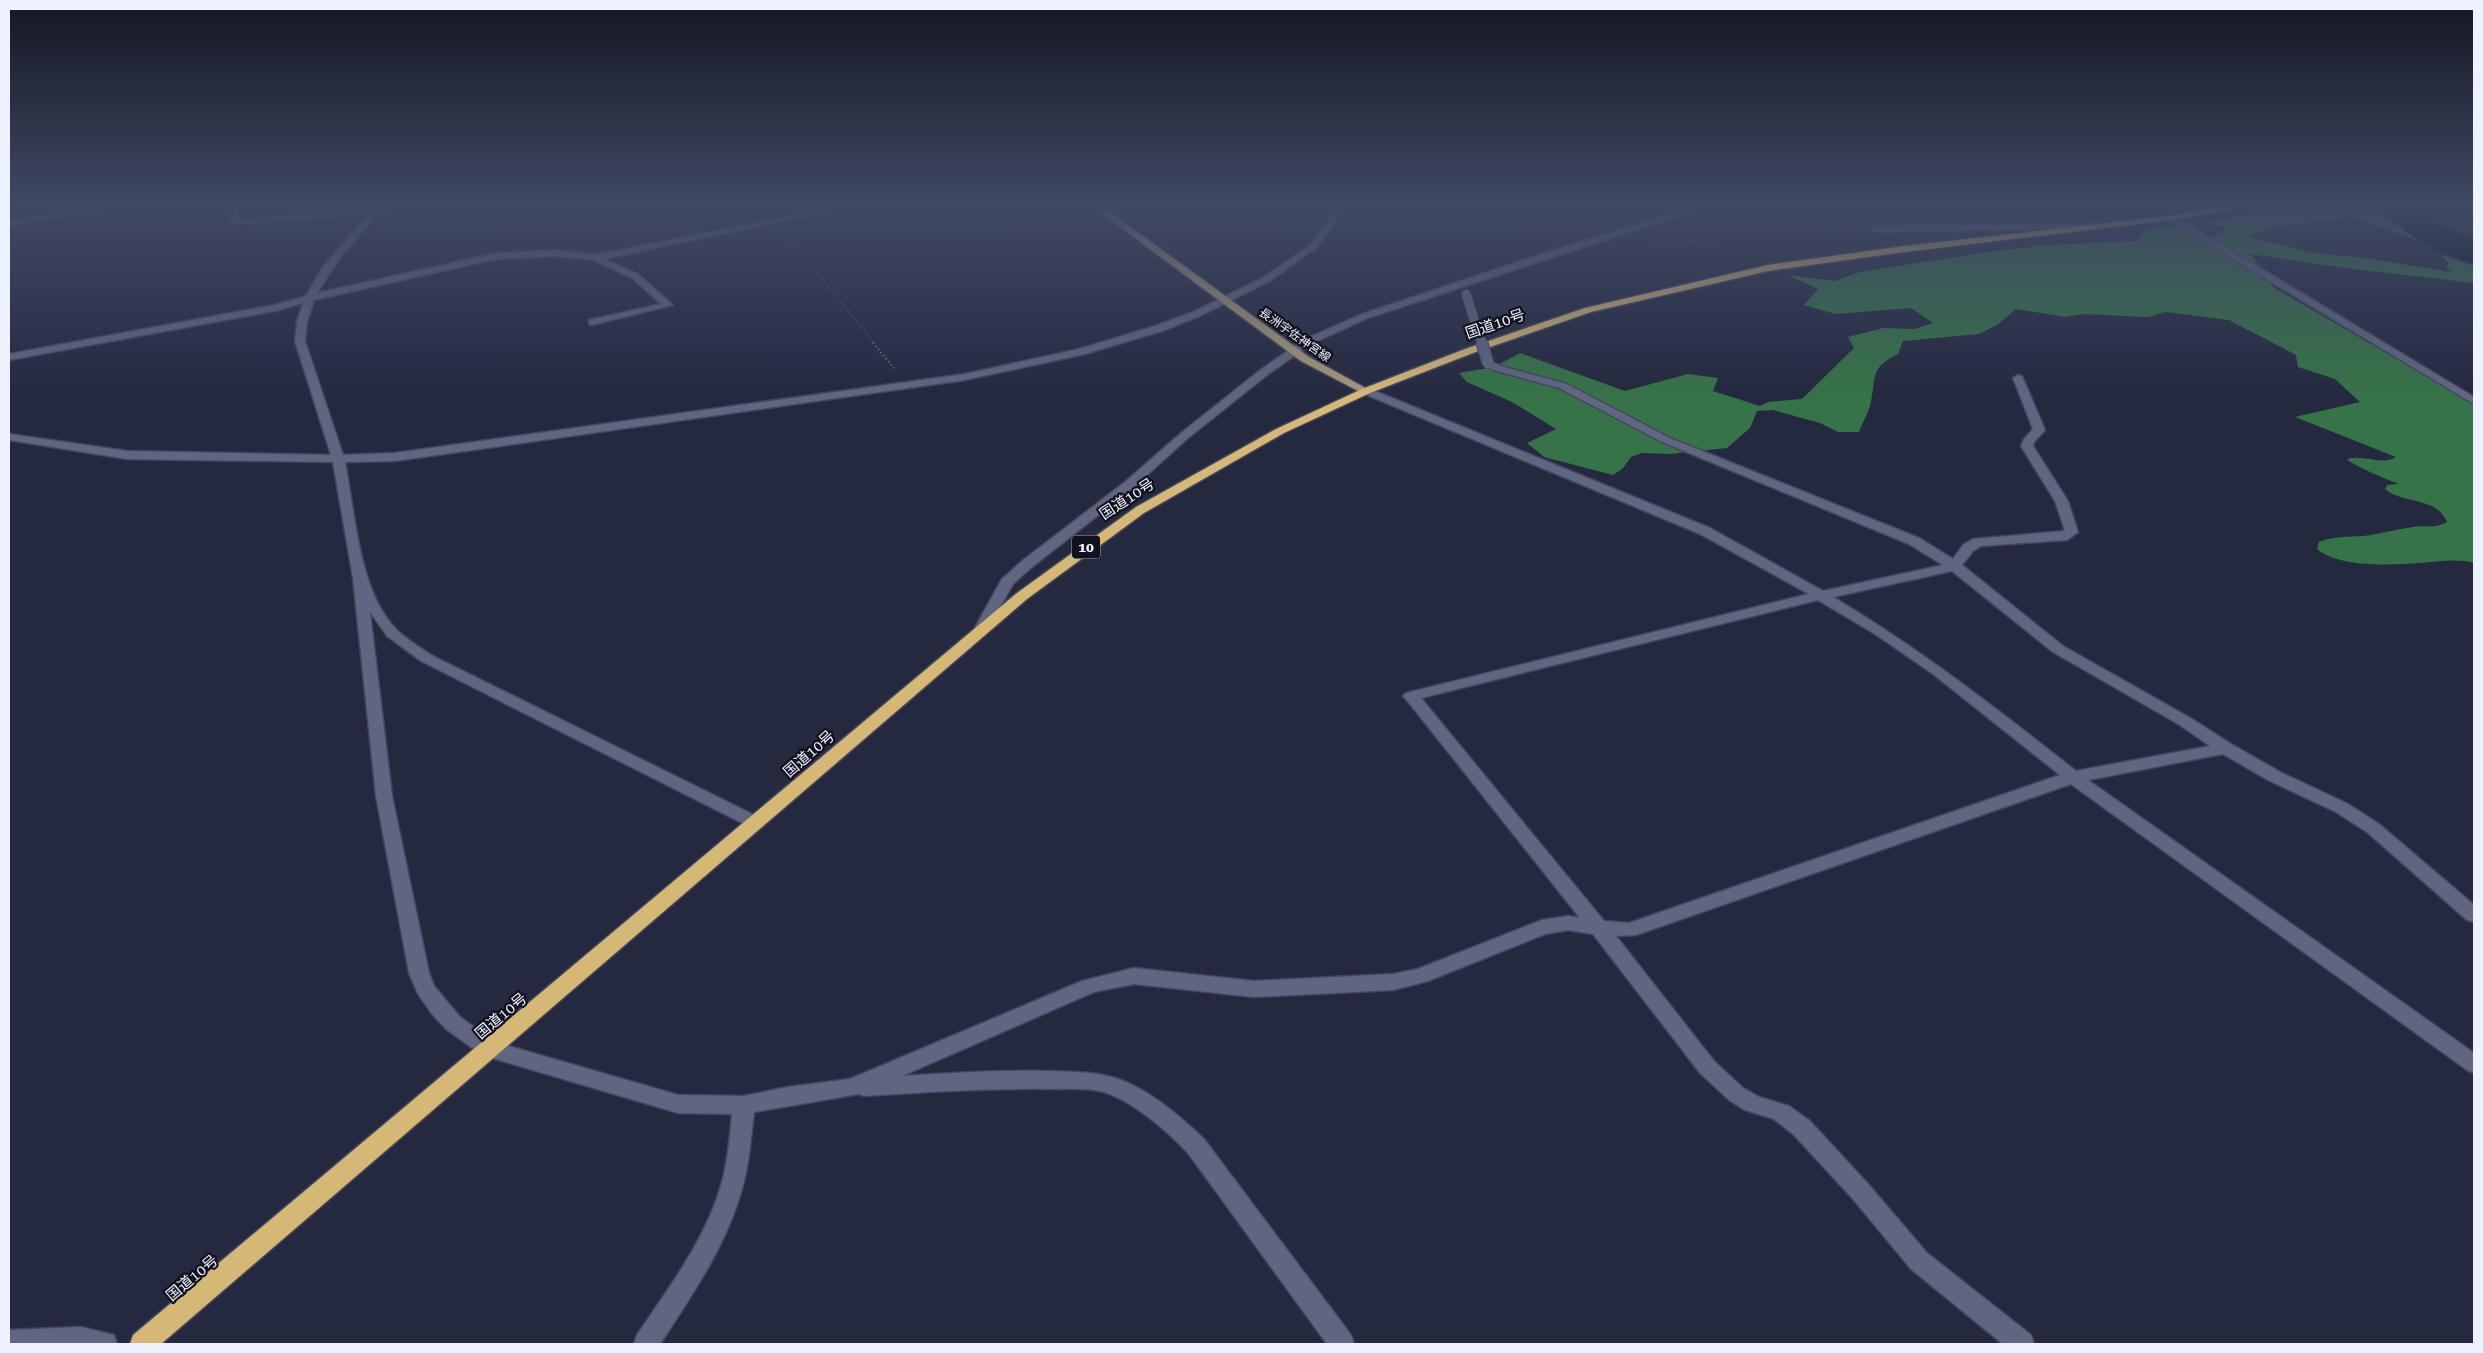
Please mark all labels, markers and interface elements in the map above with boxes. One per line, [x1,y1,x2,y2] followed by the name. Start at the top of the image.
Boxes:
[1257,305,1333,365] street label: 長洲宇佐神宮線
[1463,305,1527,343] street label: 国道10号
[1096,475,1158,523] street label: 国道10号
[1072,536,1100,558] road number: 10
[780,727,838,781] street label: 国道10号
[472,989,530,1043] street label: 国道10号
[163,1251,221,1305] street label: 国道10号

